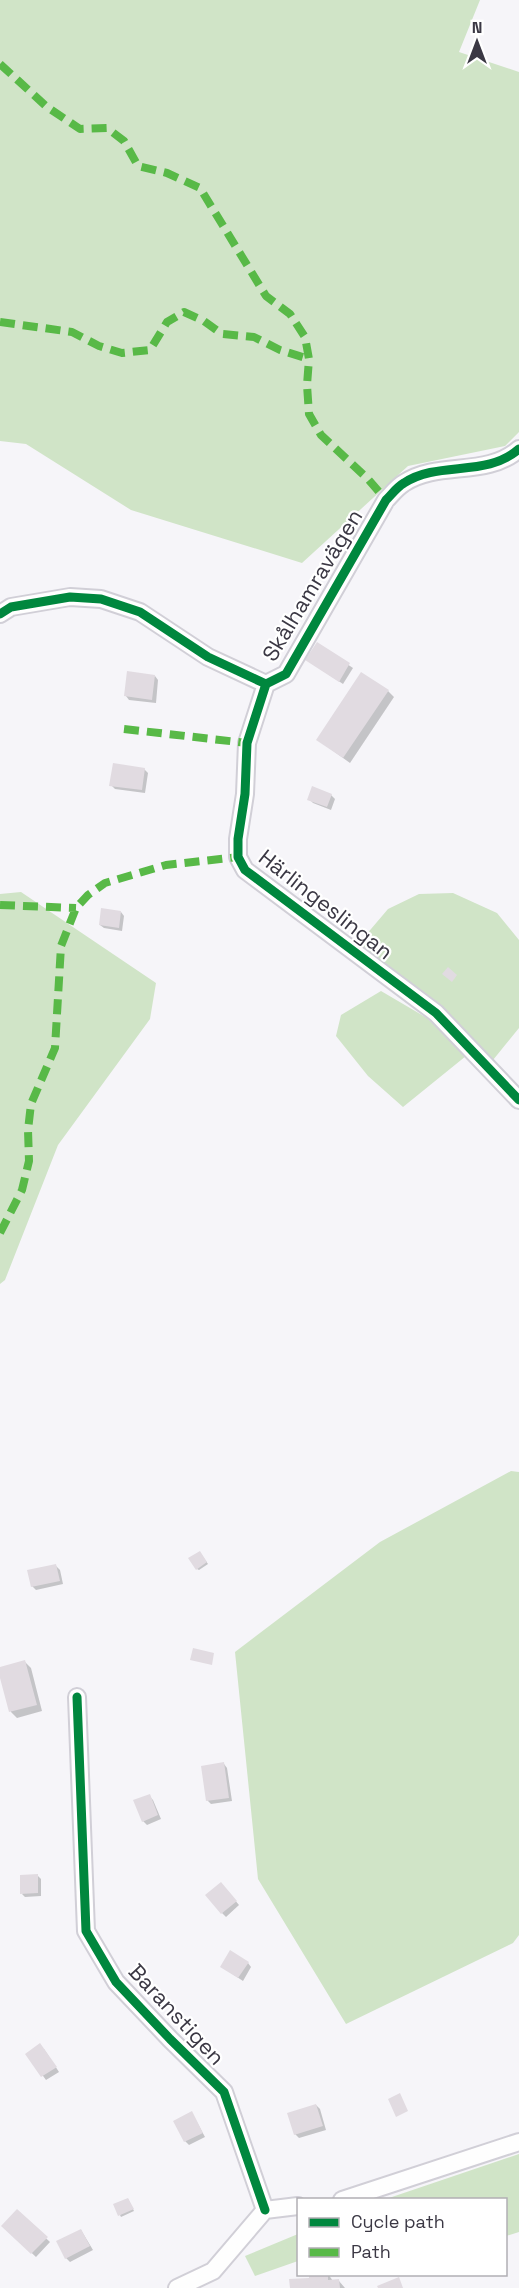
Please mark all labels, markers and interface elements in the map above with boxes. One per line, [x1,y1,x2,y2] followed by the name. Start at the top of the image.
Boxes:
[447,12,507,72] north arrow
[472,17,482,38] text: N
[256,504,368,666] street label: Skålhamravägen
[253,843,399,965] street label: Härlingeslingan
[123,1957,231,2071] street label: Baranstigen
[297,2198,507,2276] legend
[351,2210,445,2233] text: Cycle path
[351,2240,391,2263] text: Path

